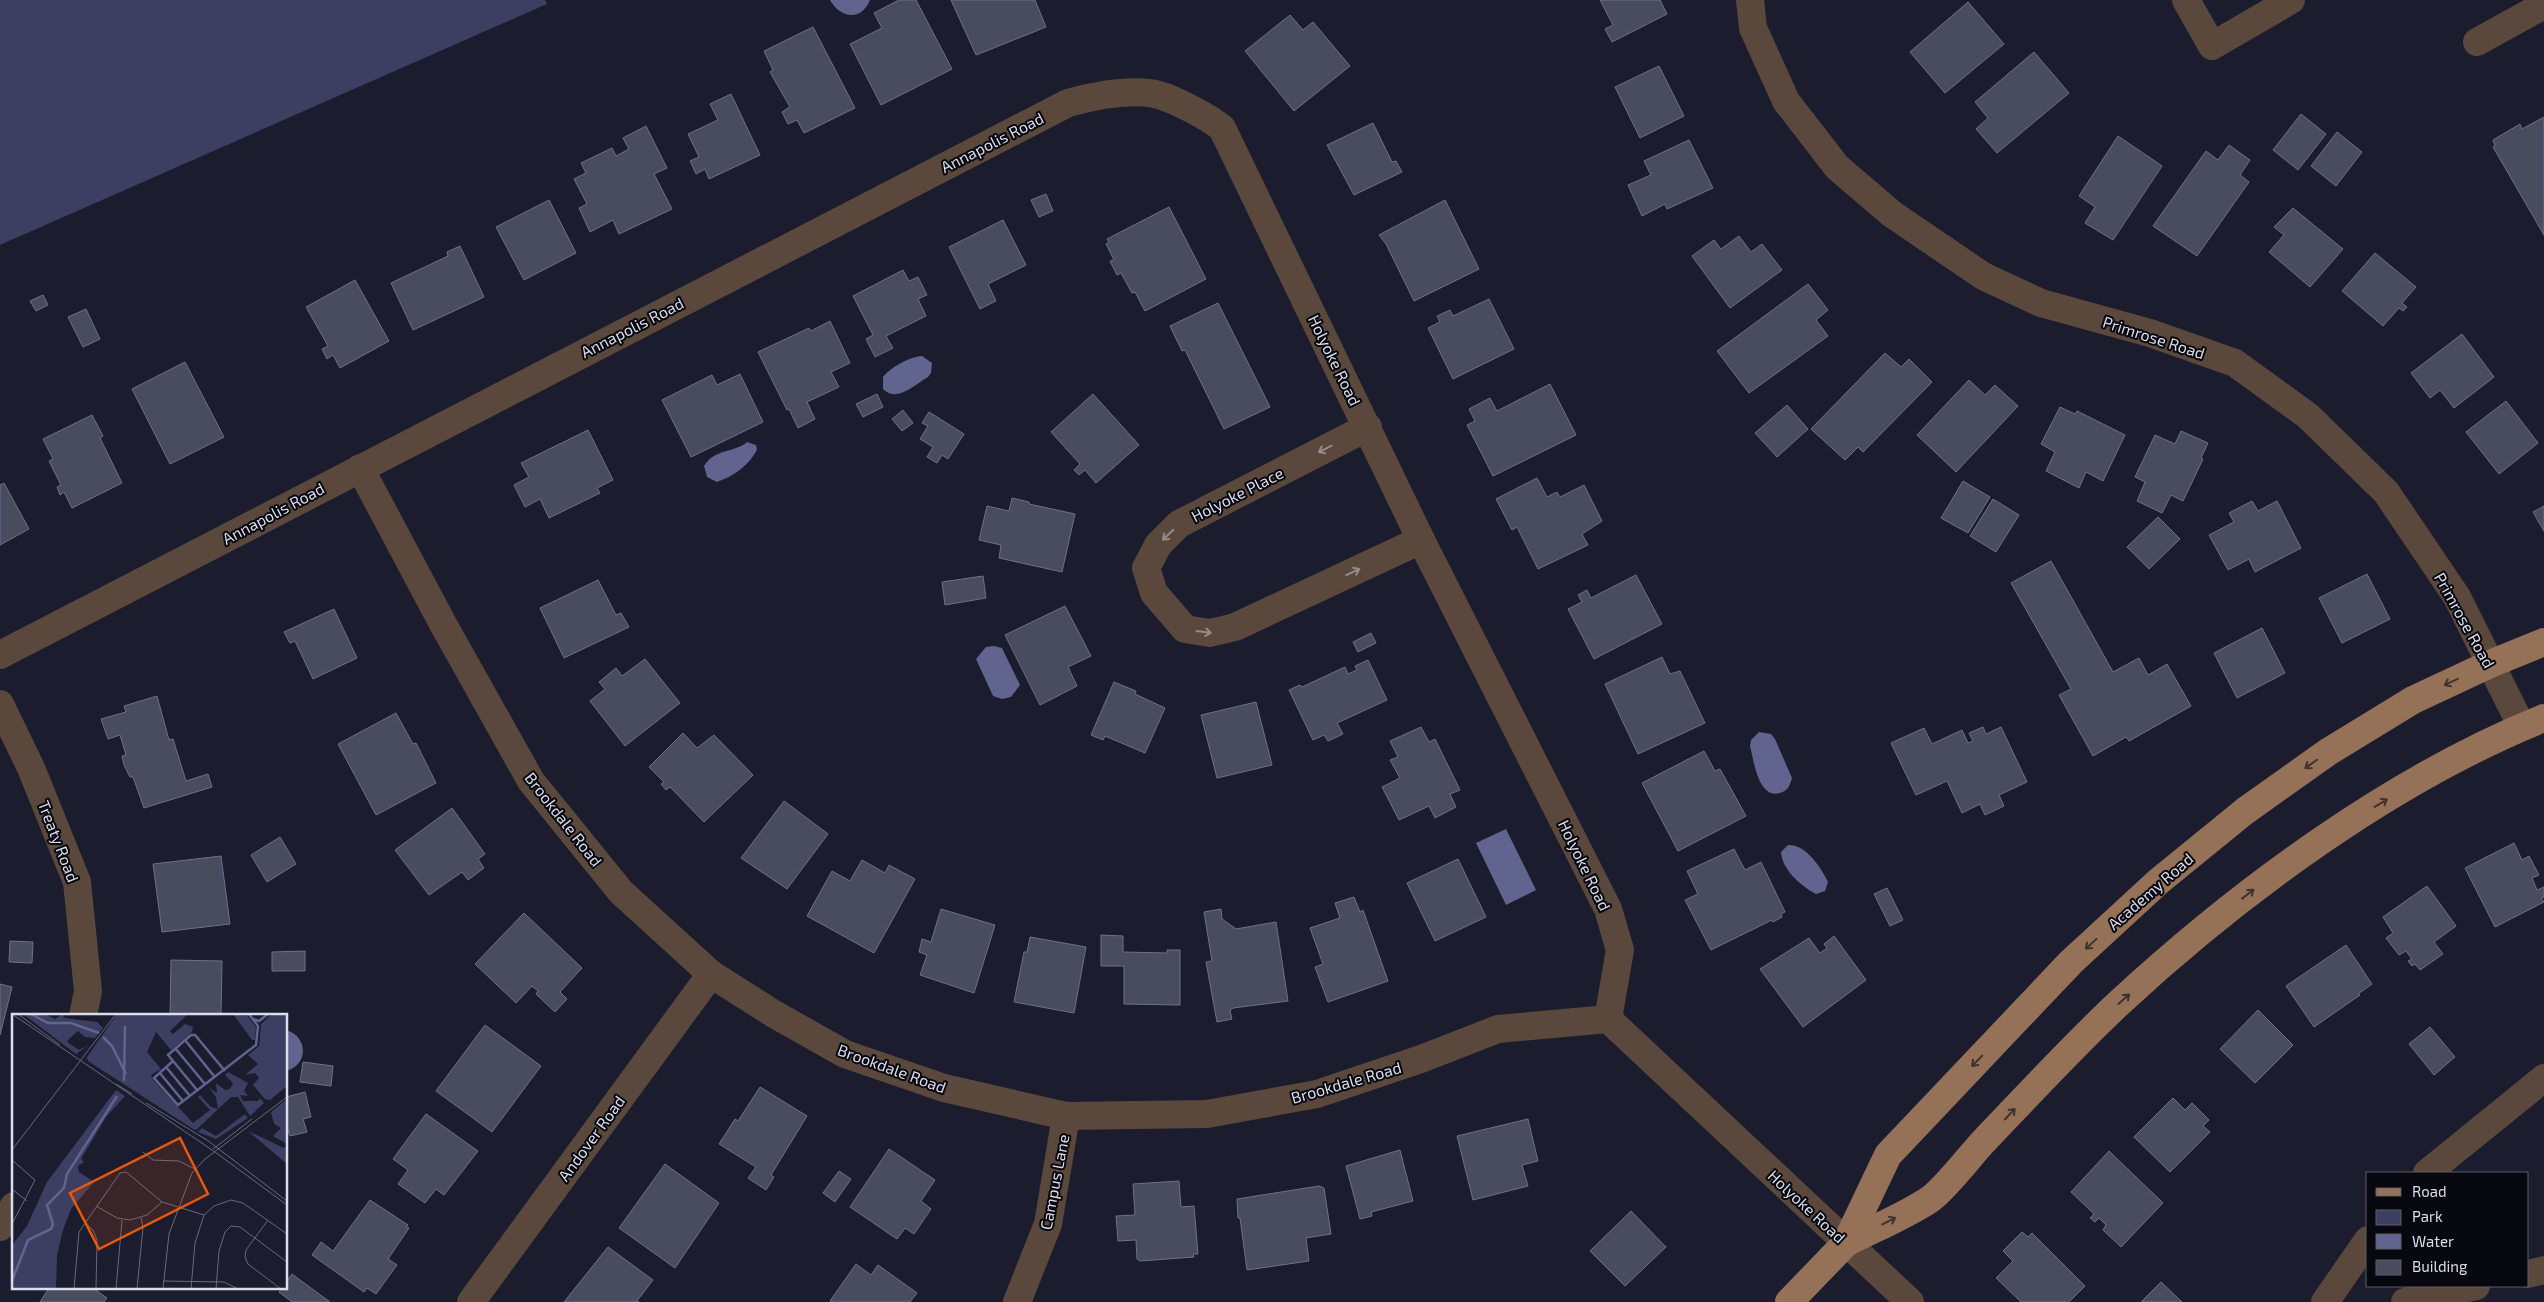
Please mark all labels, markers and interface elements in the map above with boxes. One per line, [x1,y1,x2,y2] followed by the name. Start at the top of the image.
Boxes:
[937,108,1047,176] street label: Annapolis Road
[577,293,687,361] street label: Annapolis Road
[1305,312,1365,408] street label: Holyoke Road
[2101,312,2207,362] street label: Primrose Road
[1318,445,1333,454] one-way arrow
[1188,463,1286,525] street label: Holyoke Place
[219,478,327,548] street label: Annapolis Road
[1161,529,1174,541] one-way arrow
[1345,566,1360,576] one-way arrow
[2431,569,2499,671] street label: Primrose Road
[1195,627,1211,637] one-way arrow
[2444,678,2459,687] one-way arrow
[2304,759,2318,769] one-way arrow
[521,768,607,870] street label: Brookdale Road
[35,797,83,885] street label: Treaty Road
[2373,798,2387,808] one-way arrow
[1555,817,1615,913] street label: Holyoke Road
[2103,849,2197,933] street label: Academy Road
[2241,889,2254,900] one-way arrow
[2084,938,2097,950] one-way arrow
[2117,993,2130,1005] one-way arrow
[12,1014,288,1290] inset map
[835,1040,949,1096] street label: Brookdale Road
[1971,1054,1983,1067] one-way arrow
[1289,1057,1403,1107] street label: Brookdale Road
[554,1092,628,1184] street label: Andover Road
[2004,1108,2016,1121] one-way arrow
[1035,1133,1073,1231] street label: Campus Lane
[1764,1165,1850,1247] street label: Holyoke Road
[2366,1172,2529,1287] legend
[2412,1182,2447,1200] text: Road
[2412,1207,2443,1225] text: Park
[1881,1216,1896,1225] one-way arrow
[2412,1232,2454,1250] text: Water
[2412,1257,2468,1275] text: Building

